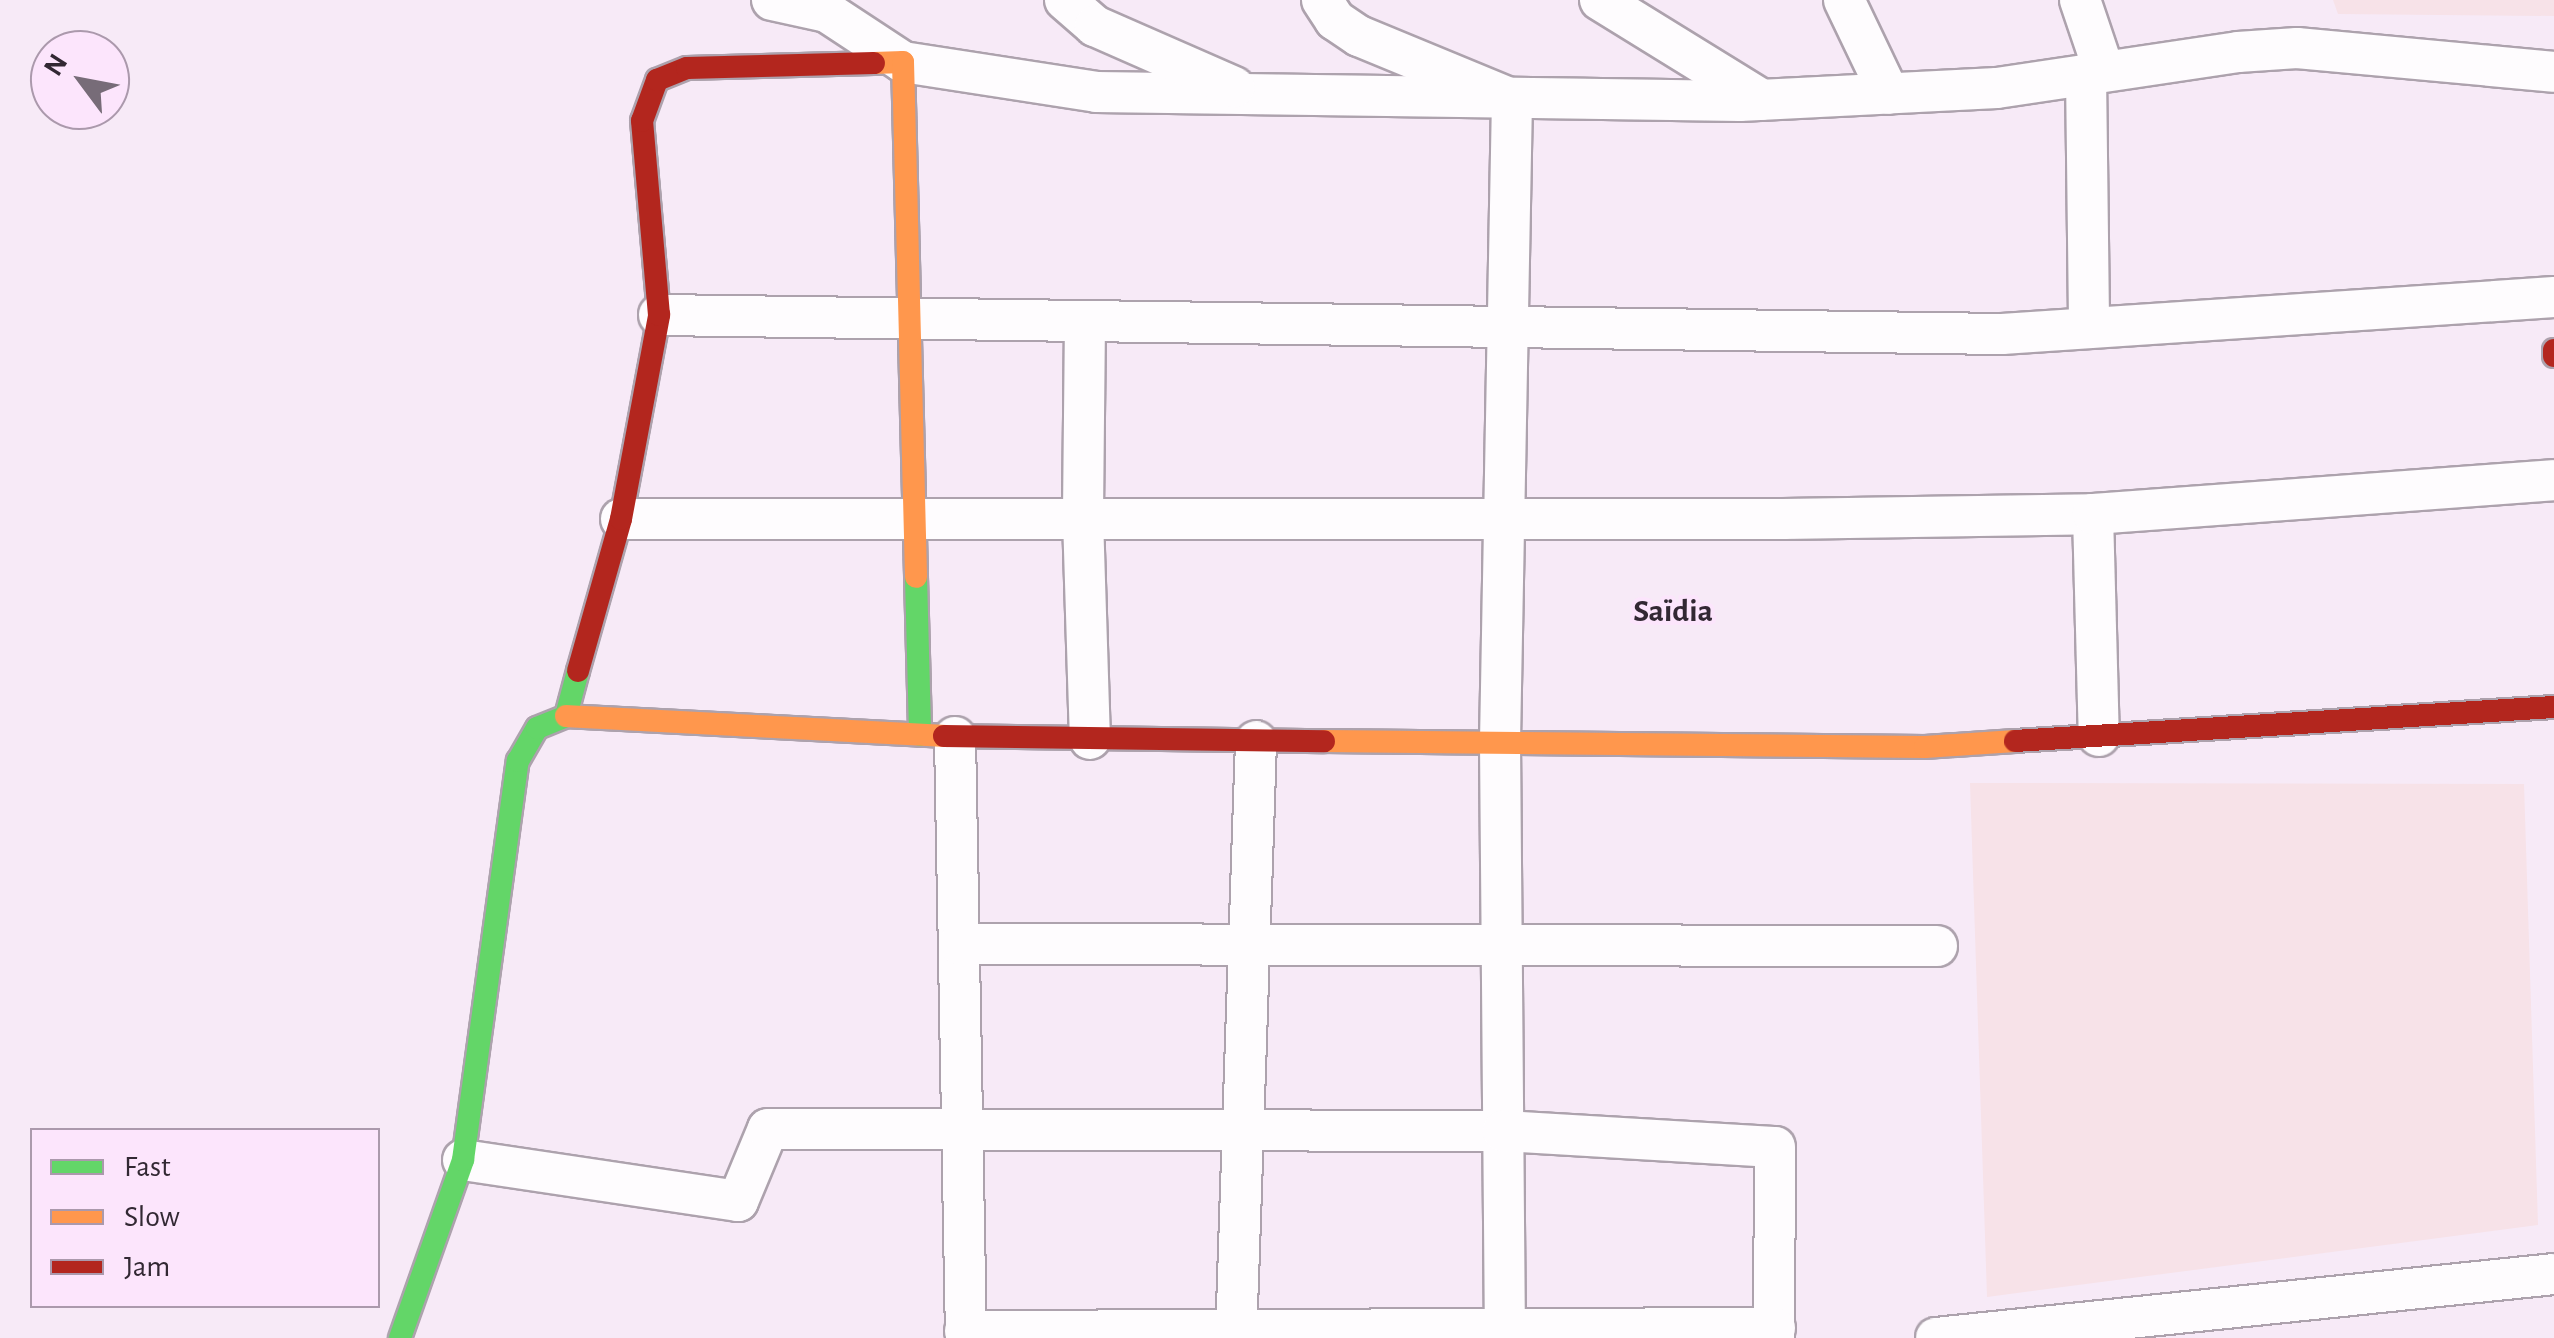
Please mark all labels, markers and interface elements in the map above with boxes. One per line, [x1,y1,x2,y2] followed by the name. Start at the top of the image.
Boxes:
[30,30,130,130] north arrow
[39,49,73,81] text: N
[1633,592,1713,630] district label: Saïdia
[30,1128,380,1308] legend
[124,1152,171,1182] text: Fast
[124,1202,180,1232] text: Slow
[124,1252,170,1282] text: Jam

